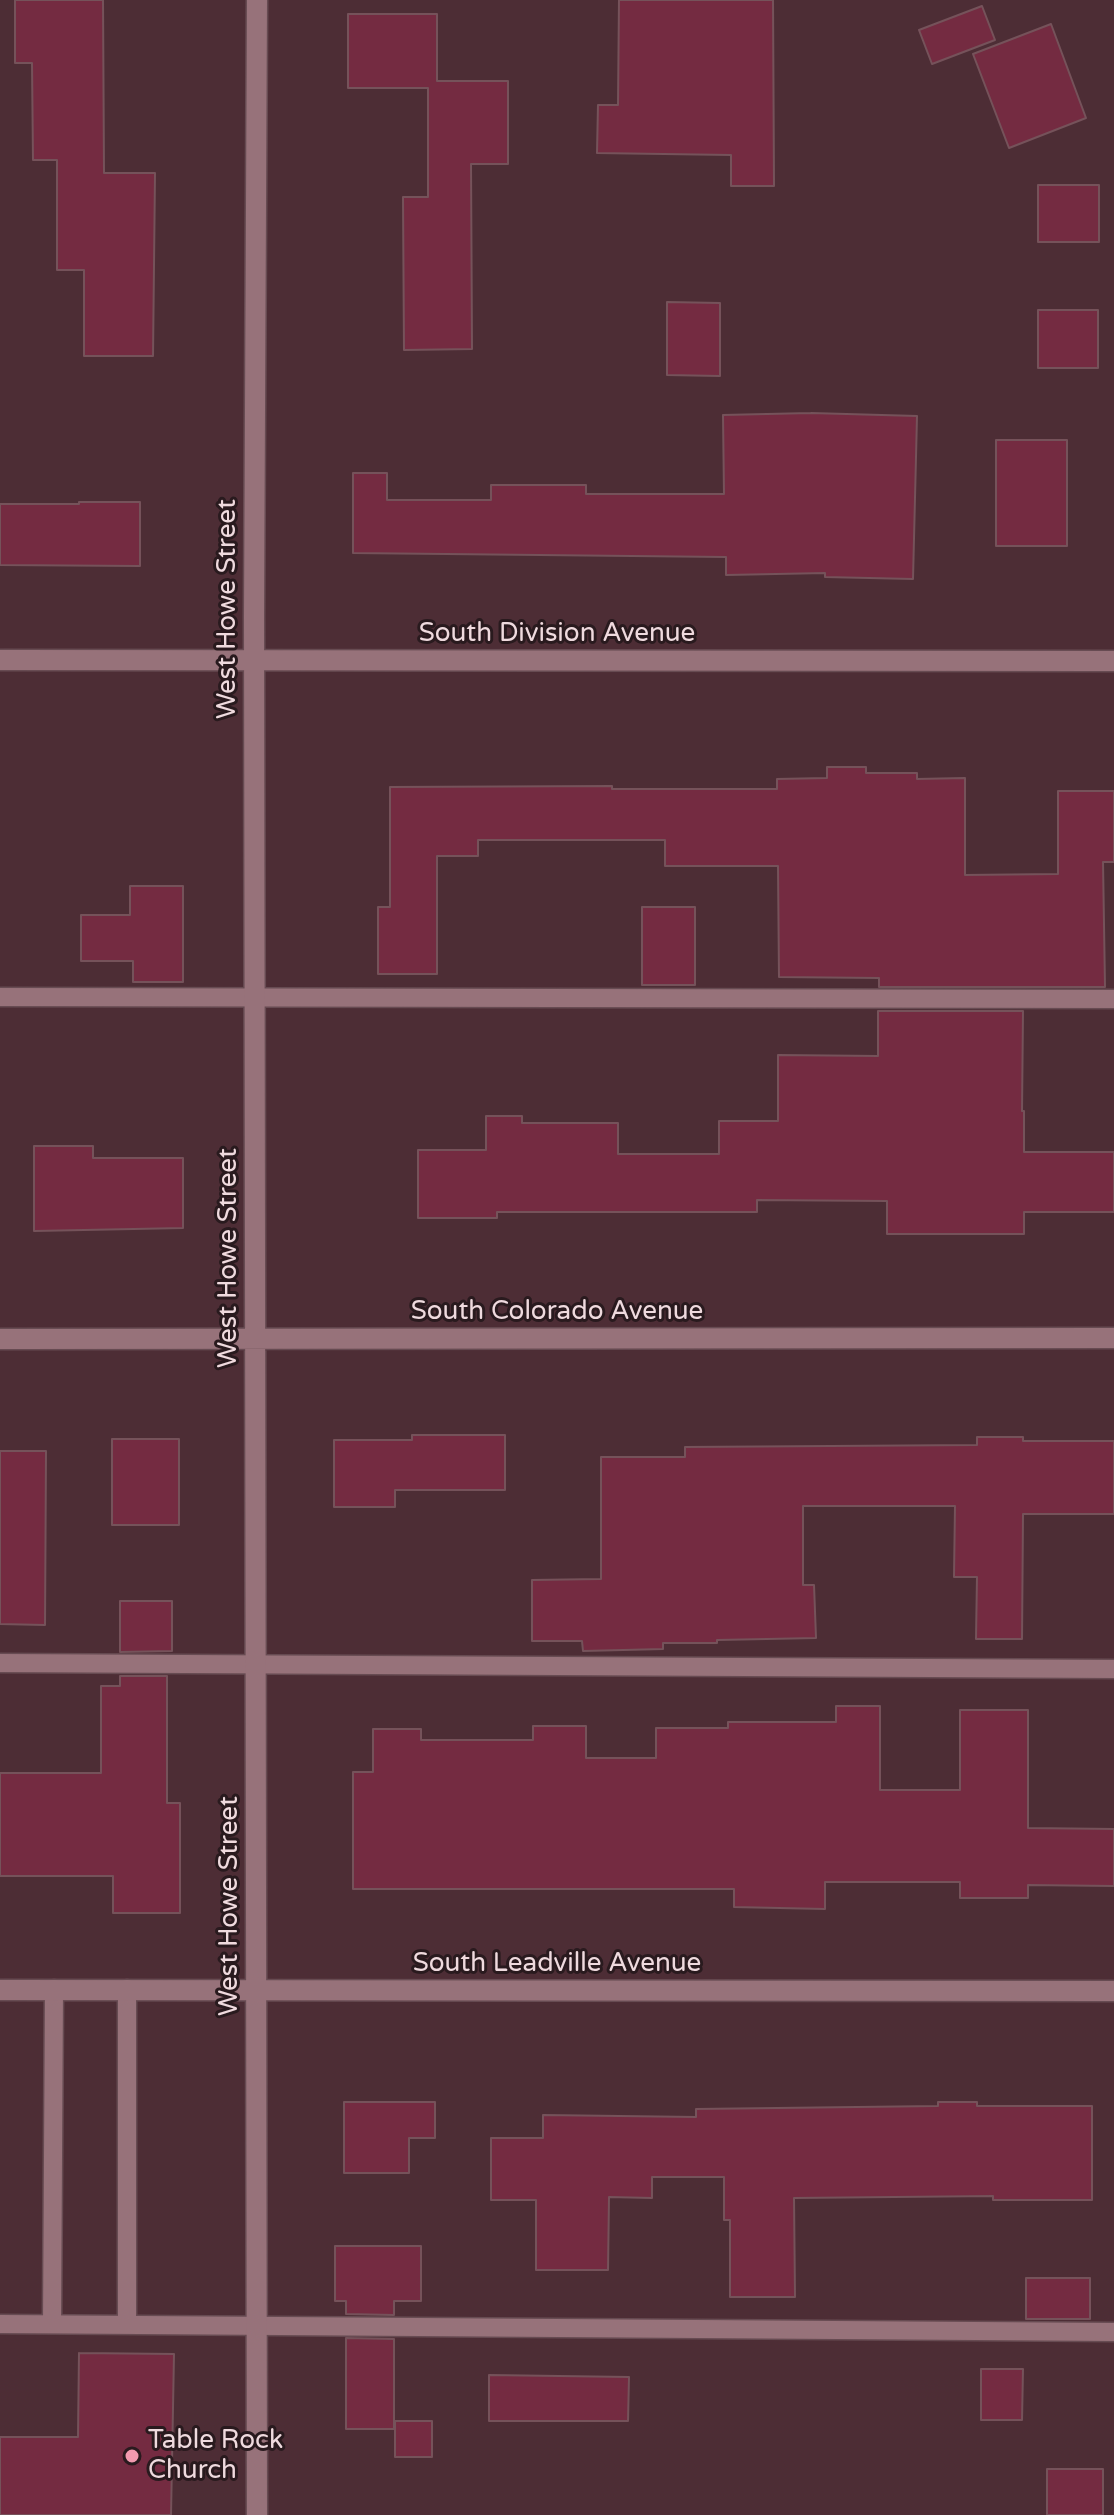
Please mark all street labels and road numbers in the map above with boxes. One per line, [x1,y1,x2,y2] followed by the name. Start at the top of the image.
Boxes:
[212,499,244,719] street label: West Howe Street
[419,618,695,650] street label: South Division Avenue
[213,1148,245,1368] street label: West Howe Street
[411,1296,703,1328] street label: South Colorado Avenue
[214,1796,246,2016] street label: West Howe Street
[413,1948,701,1980] street label: South Leadville Avenue

